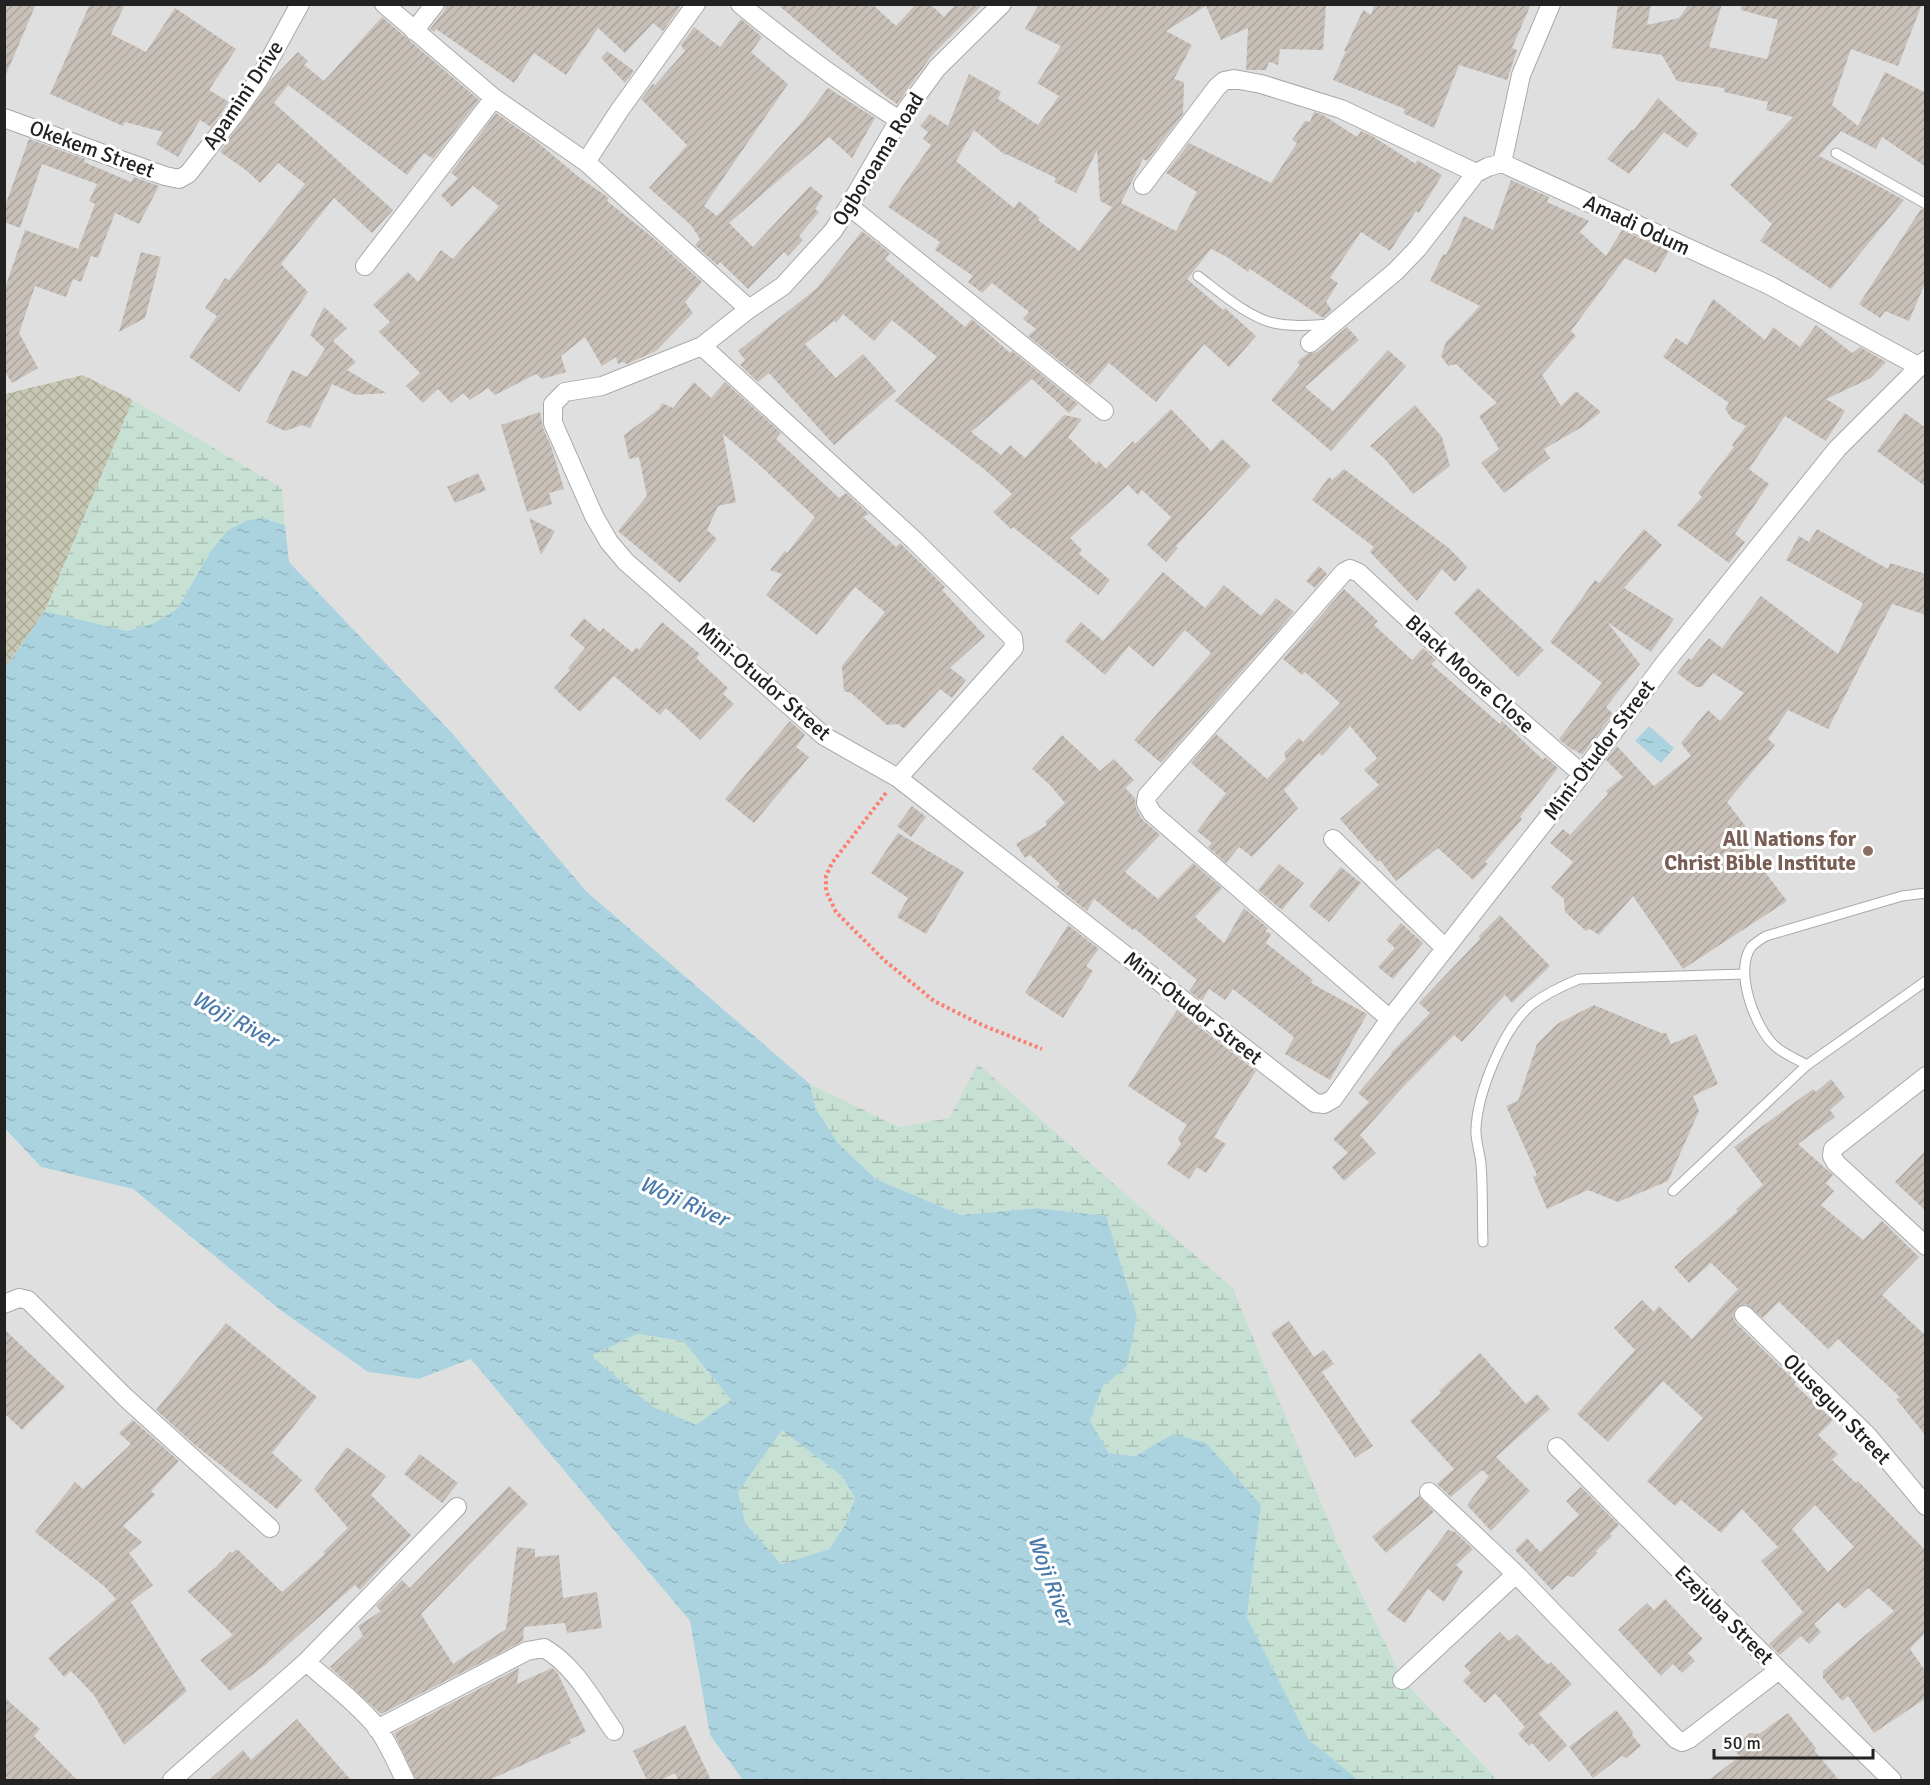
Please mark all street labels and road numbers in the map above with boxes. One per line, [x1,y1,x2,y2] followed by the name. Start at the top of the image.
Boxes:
[197,36,289,154] street label: Apamini Drive
[827,87,929,231] street label: Ogboroama Road
[26,114,158,184] street label: Okekem Street
[1580,189,1694,261] street label: Amadi Odum
[1400,609,1540,739] street label: Black Moore Close
[692,616,836,746] street label: Mini-Otudor Street
[1538,675,1660,825] street label: Mini-Otudor Street
[1118,946,1268,1070] street label: Mini-Otudor Street
[1778,1348,1896,1470] street label: Olusegun Street
[1669,1560,1779,1670] street label: Ezejuba Street

